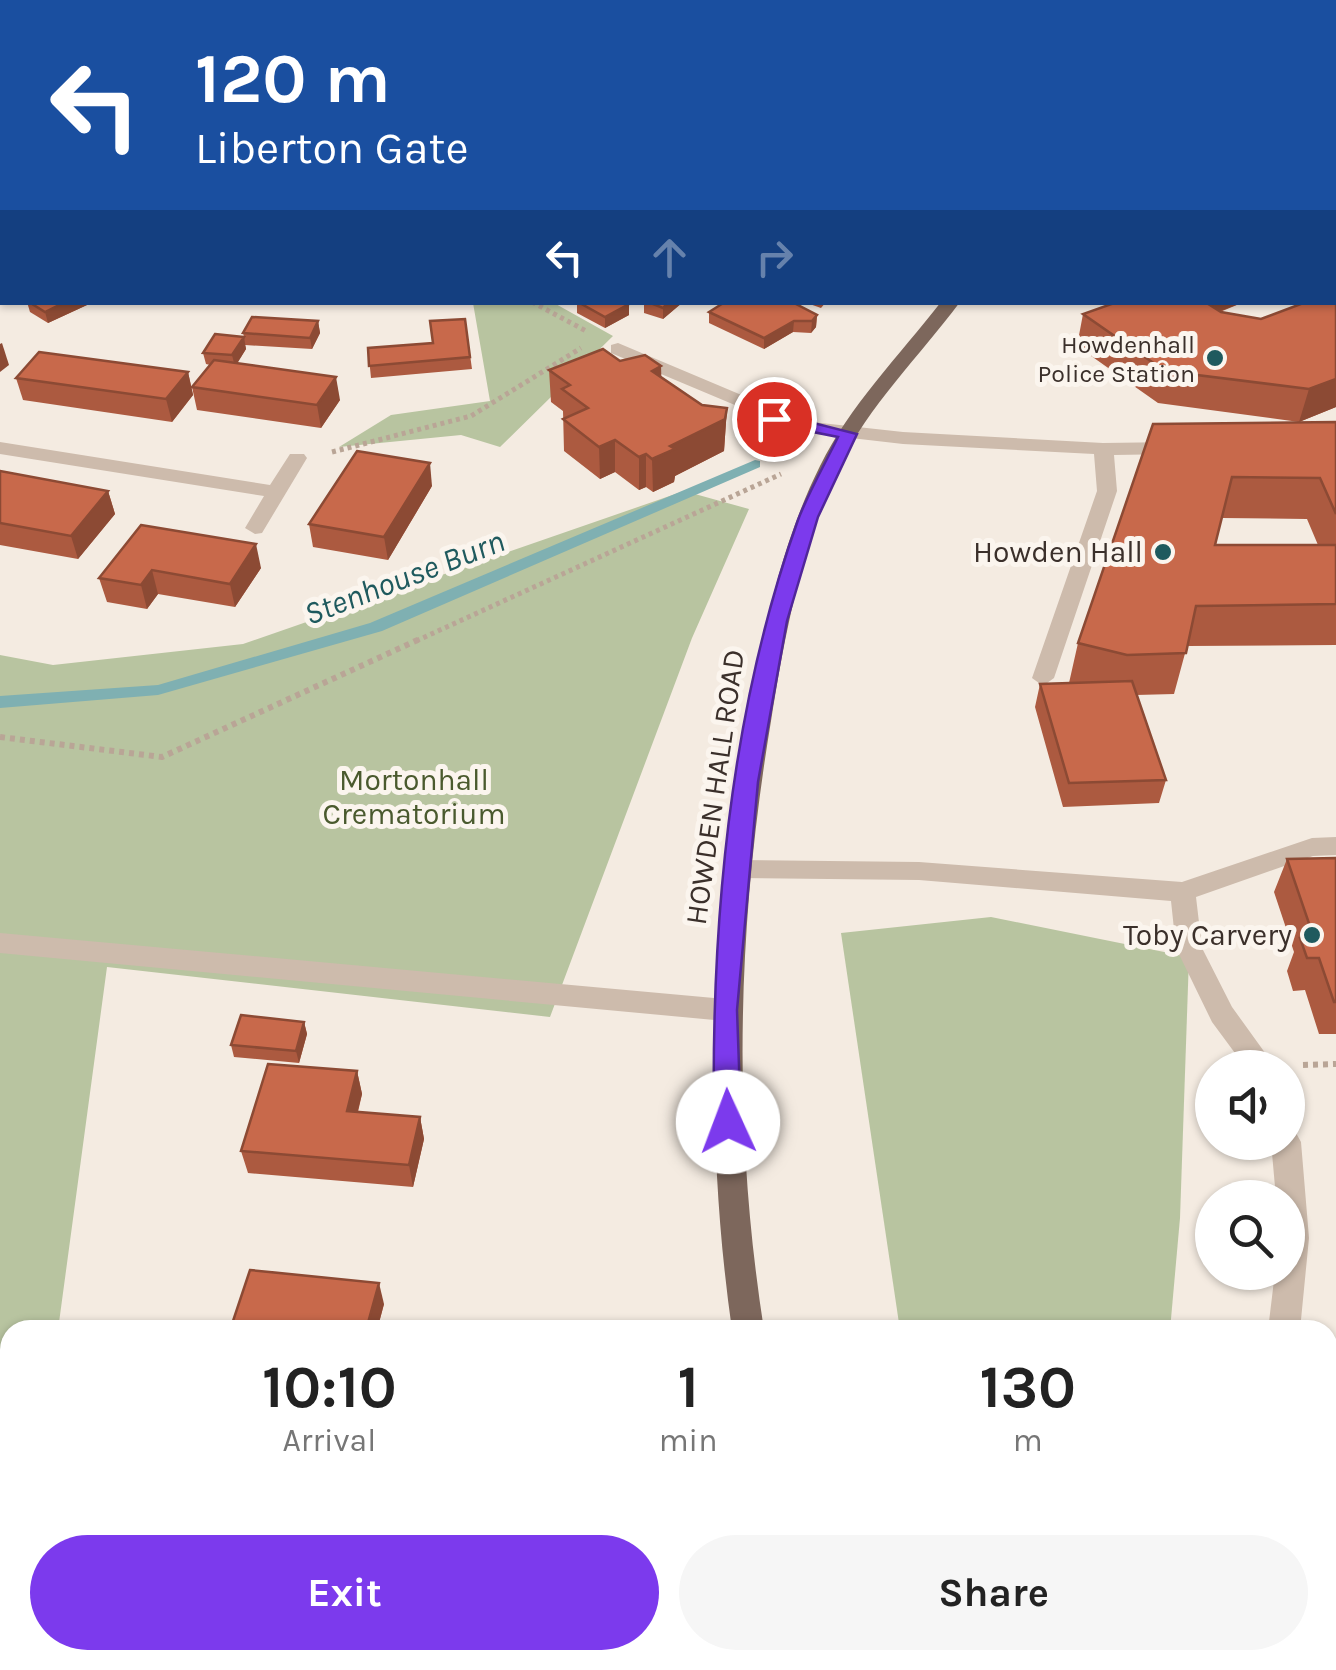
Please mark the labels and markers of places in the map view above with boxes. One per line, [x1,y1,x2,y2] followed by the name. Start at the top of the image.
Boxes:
[1037,330,1195,388] place label: Howdenhall Police Station
[1204,347,1226,369] marker: Howdenhall Police Station
[732,377,817,462] pin
[973,534,1143,570] place label: Howden Hall
[1152,541,1174,563] marker: Howden Hall
[1123,917,1292,953] place label: Toby Carvery
[1301,924,1323,946] marker: Toby Carvery

